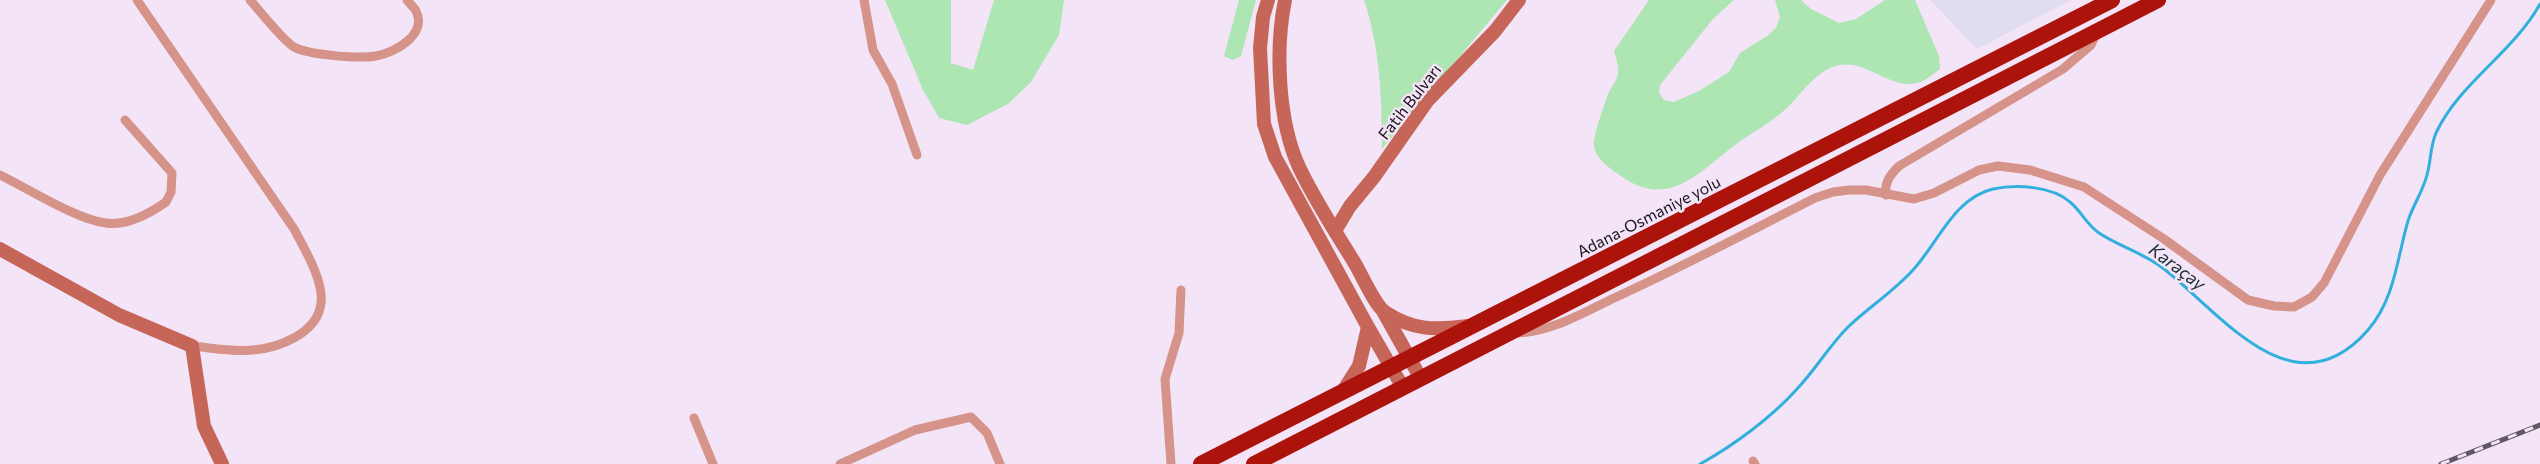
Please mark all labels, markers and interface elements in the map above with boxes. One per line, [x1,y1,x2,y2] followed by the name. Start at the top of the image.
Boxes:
[1375,60,1445,144] street label: Fatih Bulvarı
[1574,172,1724,262] street label: Adana-Osmaniye yolu
[2144,239,2210,295] water label: Karaçay

